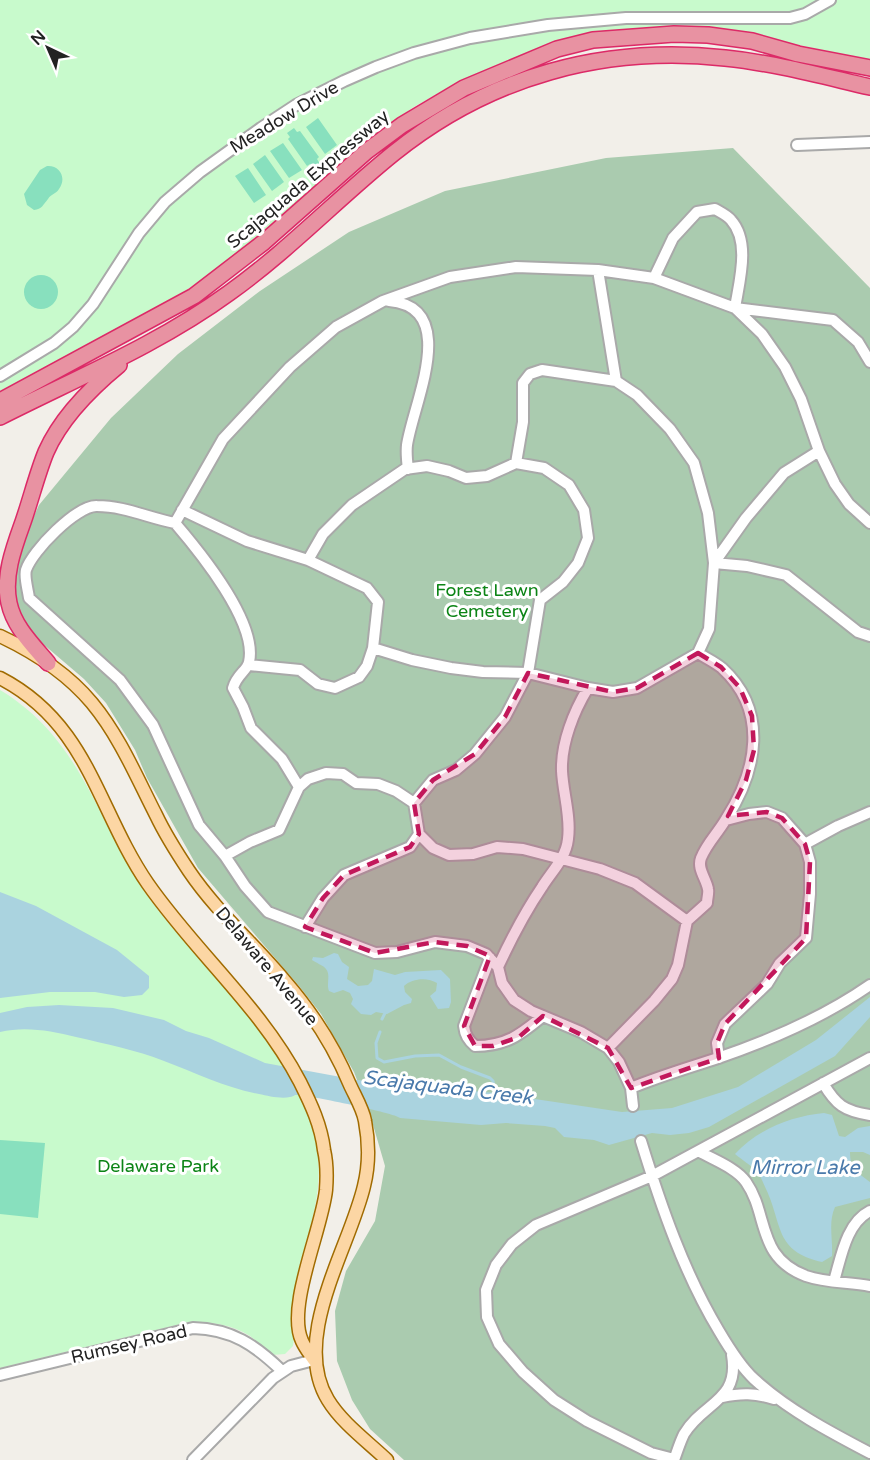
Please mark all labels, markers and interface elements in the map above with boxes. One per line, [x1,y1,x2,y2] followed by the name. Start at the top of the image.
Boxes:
[18,18,78,78] north arrow
[27,26,50,50] text: N
[226,76,342,158] street label: Meadow Drive
[223,105,394,253] street label: Scajaquada Expressway
[435,579,539,622] park label: Forest Lawn Cemetery
[211,902,323,1030] street label: Delaware Avenue
[362,1066,536,1111] water label: Scajaquada Creek
[97,1155,219,1177] park label: Delaware Park
[751,1156,861,1180] water label: Mirror Lake
[69,1320,189,1368] street label: Rumsey Road

